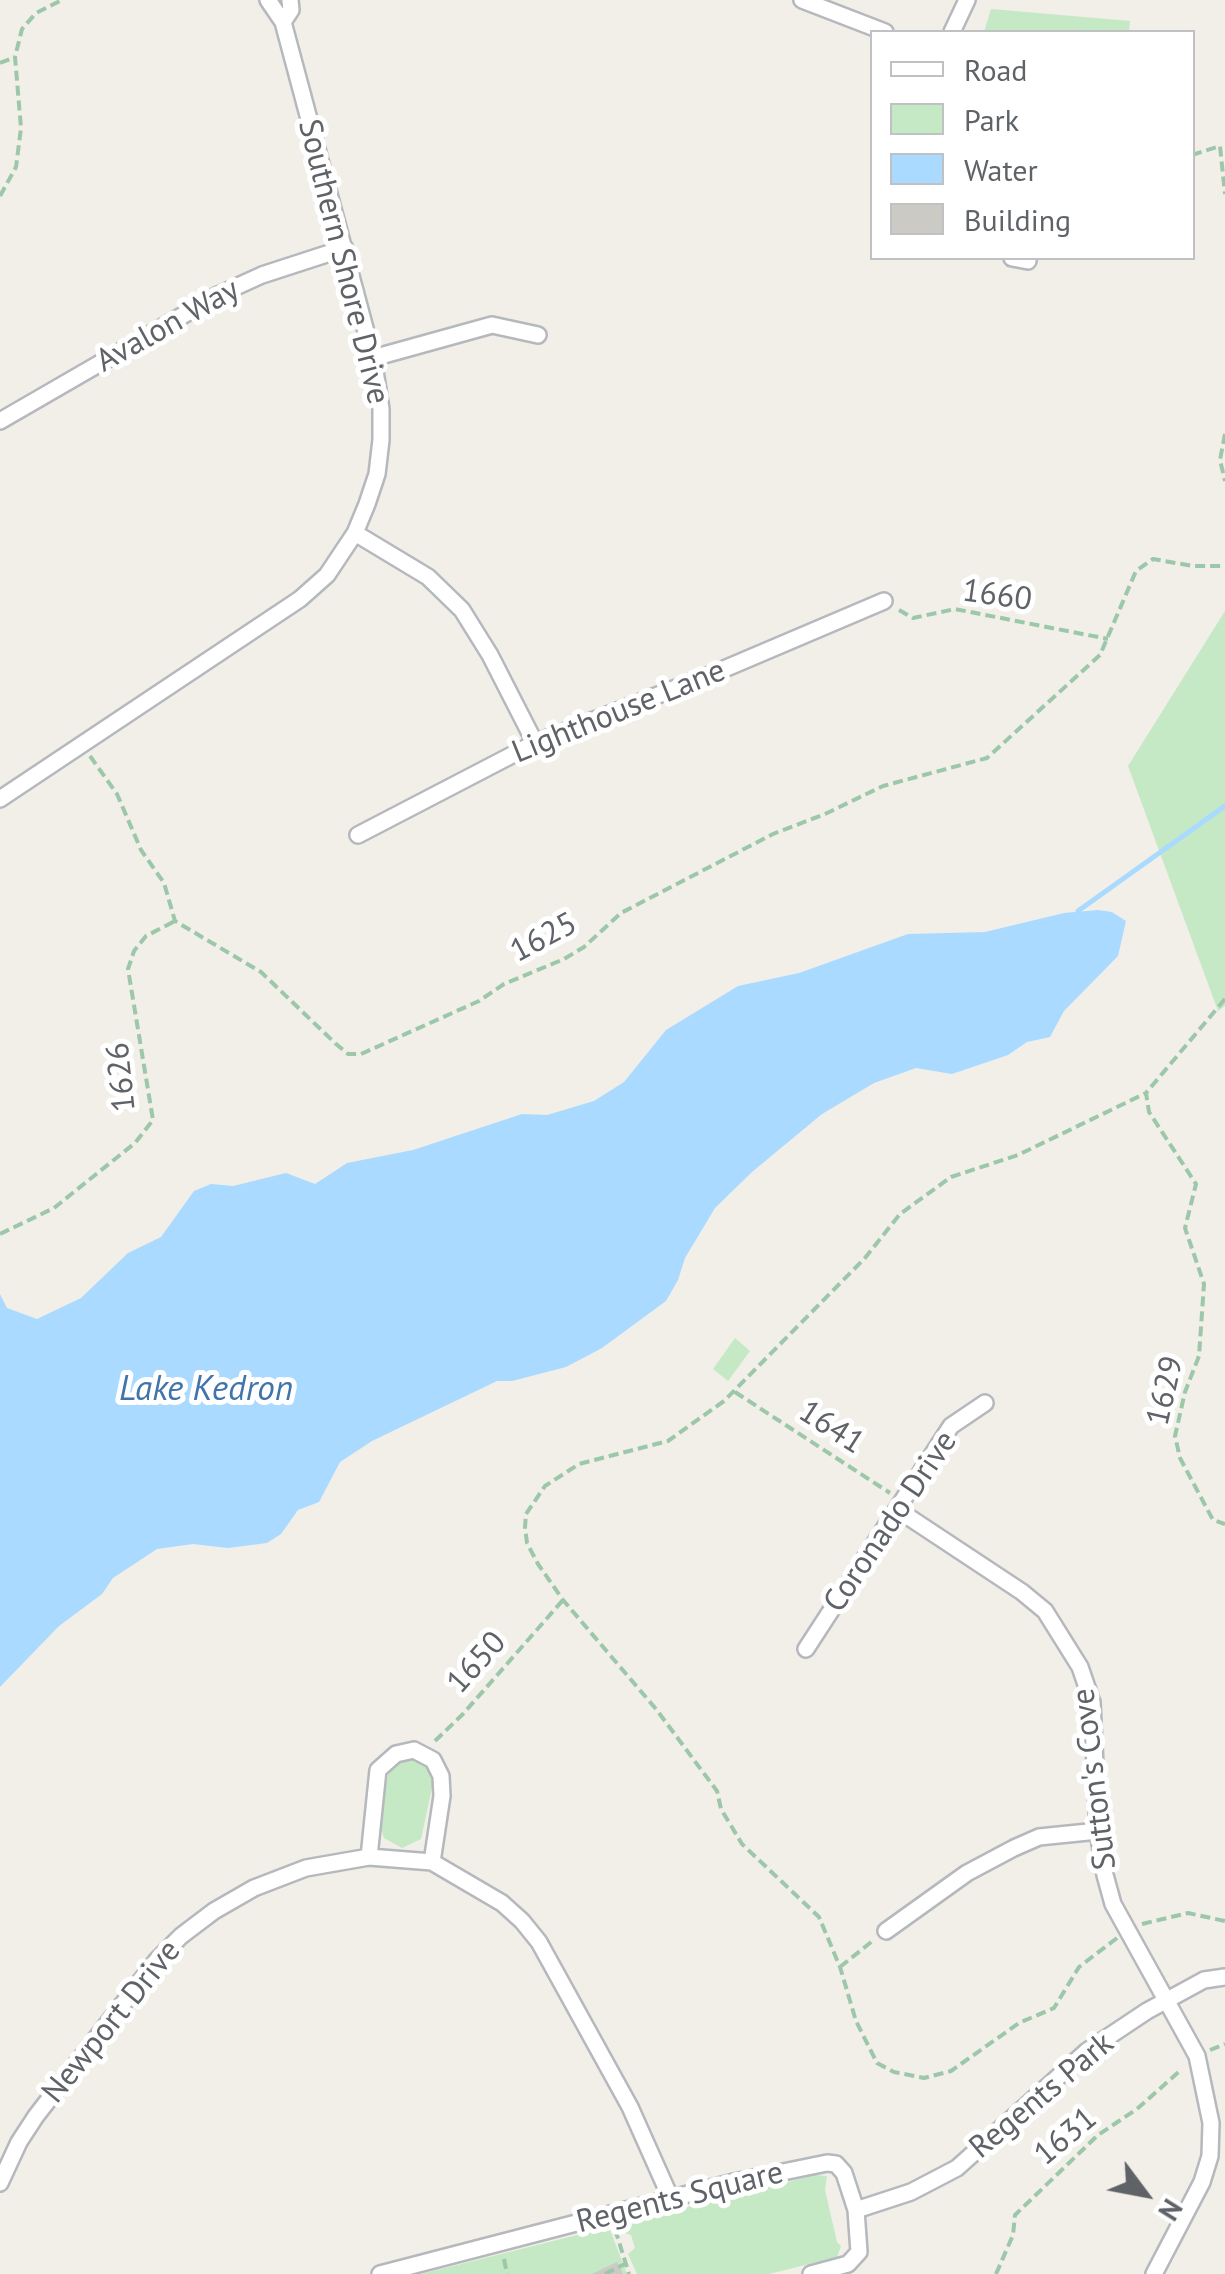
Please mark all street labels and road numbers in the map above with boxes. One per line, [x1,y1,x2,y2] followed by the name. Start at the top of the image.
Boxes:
[289,116,397,408] street label: Southern Shore Drive
[90,271,246,381] street label: Avalon Way
[960,572,1034,620] street label: 1660
[507,652,731,772] street label: Lighthouse Lane
[504,905,584,971] street label: 1625
[99,1040,145,1114] street label: 1626
[1139,1353,1193,1429] street label: 1629
[791,1393,871,1463] street label: 1641
[816,1424,966,1620] street label: Coronado Drive
[439,1624,515,1702] street label: 1650
[1065,1686,1125,1872] street label: Sutton's Cove
[35,1933,189,2111] street label: Newport Drive
[962,2025,1122,2167] street label: Regents Park
[1027,2100,1105,2174] street label: 1631
[573,2154,787,2242] street label: Regents Square

